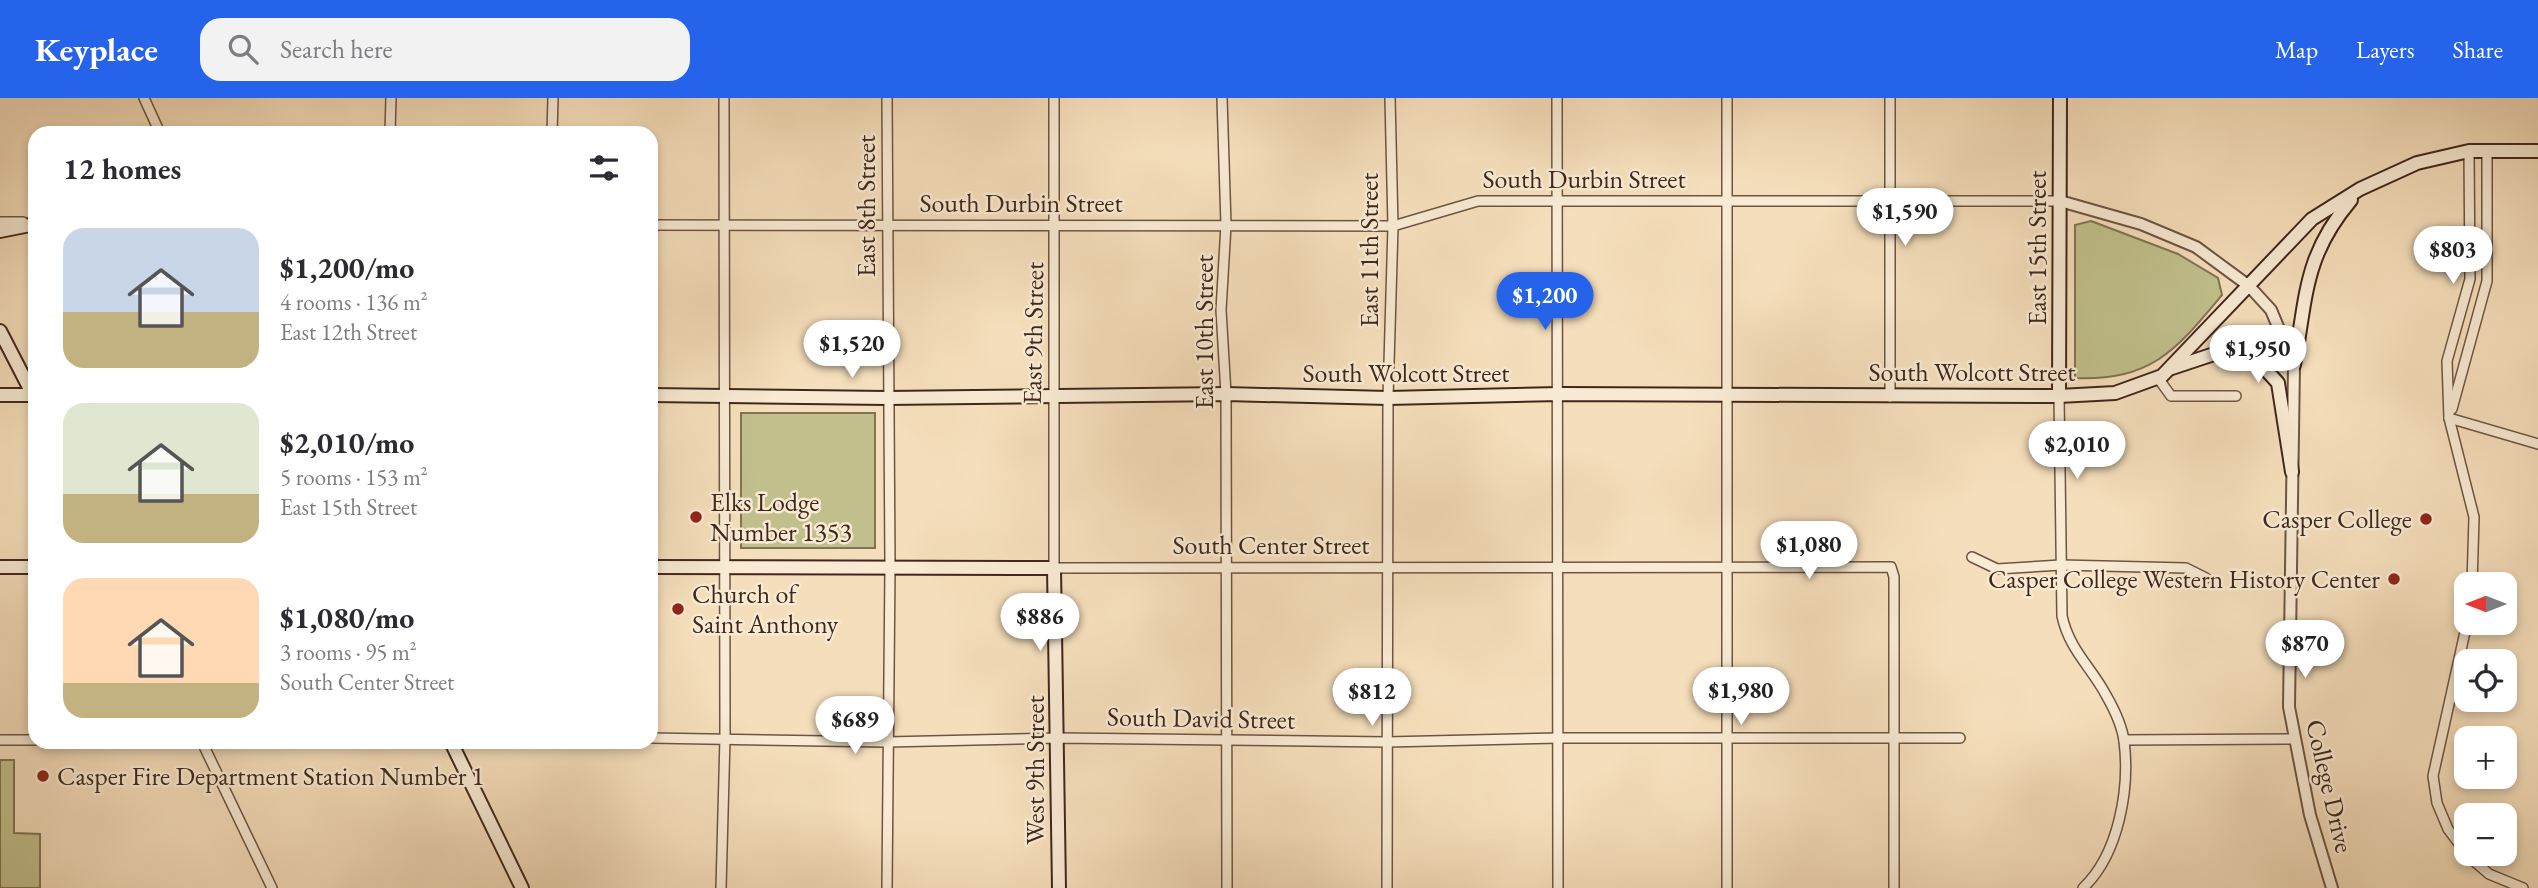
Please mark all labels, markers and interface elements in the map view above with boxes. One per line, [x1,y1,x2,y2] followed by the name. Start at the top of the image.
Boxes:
[200,18,690,81] search box
[35,28,158,71] text: Keyplace
[224,30,262,68] icon: search
[280,32,393,66] text: Search here
[2275,34,2318,65] text: Map
[2356,34,2415,65] text: Layers
[2453,34,2503,65] text: Share
[849,135,883,277] street label: East 8th Street
[63,149,181,188] text: 12 homes
[585,149,623,187] icon: filters
[1482,162,1686,196] street label: South Durbin Street
[2020,171,2054,326] street label: East 15th Street
[1352,173,1386,328] street label: East 11th Street
[919,186,1123,220] street label: South Durbin Street
[1848,188,1962,248] pin: $1,590
[1873,196,1937,226] text: $1,590
[2412,226,2494,286] pin: $803
[2429,234,2477,264] text: $803
[280,248,414,287] text: $1,200/mo
[1187,255,1221,410] street label: East 10th Street
[119,256,203,340] icon: home
[1015,261,1051,405] street label: East 9th Street
[1488,272,1602,332] pin: $1,200
[1513,280,1577,310] text: $1,200
[280,287,428,317] text: 4 rooms · 136 m²
[280,317,417,347] text: East 12th Street
[795,320,909,380] pin: $1,520
[2201,326,2315,385] pin: $1,950
[820,328,884,358] text: $1,520
[2226,333,2290,363] text: $1,950
[1869,355,2075,389] street label: South Wolcott Street
[1303,356,1509,390] street label: South Wolcott Street
[2020,422,2134,481] pin: $2,010
[280,423,414,462] text: $2,010/mo
[2045,429,2109,459] text: $2,010
[119,431,203,515] icon: home
[280,462,428,492] text: 5 rooms · 153 m²
[710,485,852,549] place label: Elks Lodge Number 1353
[280,492,417,522] text: East 15th Street
[2262,502,2412,536] place label: Casper College
[688,509,704,525] marker: Elks Lodge Number 1353
[2418,511,2434,527] marker: Casper College
[1752,522,1866,581] pin: $1,080
[1172,528,1370,562] street label: South Center Street
[1777,529,1841,559] text: $1,080
[1988,562,2380,596] place label: Casper College Western History Center
[2386,571,2402,587] marker: Casper College Western History Center
[2454,572,2516,635] north arrow
[2454,572,2517,866] map controls
[692,577,839,641] place label: Church of Saint Anthony
[999,594,1081,653] pin: $886
[280,598,414,637] text: $1,080/mo
[670,601,686,617] marker: Church of Saint Anthony
[1016,601,1064,631] text: $886
[119,606,203,690] icon: home
[2264,620,2346,680] pin: $870
[2281,628,2329,658] text: $870
[280,637,417,667] text: 3 rooms · 95 m²
[2454,649,2517,712] button: locate
[280,667,454,697] text: South Center Street
[1331,668,1413,728] pin: $812
[1684,668,1798,727] pin: $1,980
[1709,675,1773,705] text: $1,980
[1348,676,1396,706] text: $812
[1018,695,1052,845] street label: West 9th Street
[814,696,896,756] pin: $689
[1107,699,1295,737] street label: South David Street
[831,704,879,734] text: $689
[2298,716,2362,856] street label: College Drive
[2454,726,2517,789] button: +
[57,759,484,793] place label: Casper Fire Department Station Number 1
[35,768,51,784] marker: Casper Fire Department Station Number 1
[2454,803,2517,866] button: −

